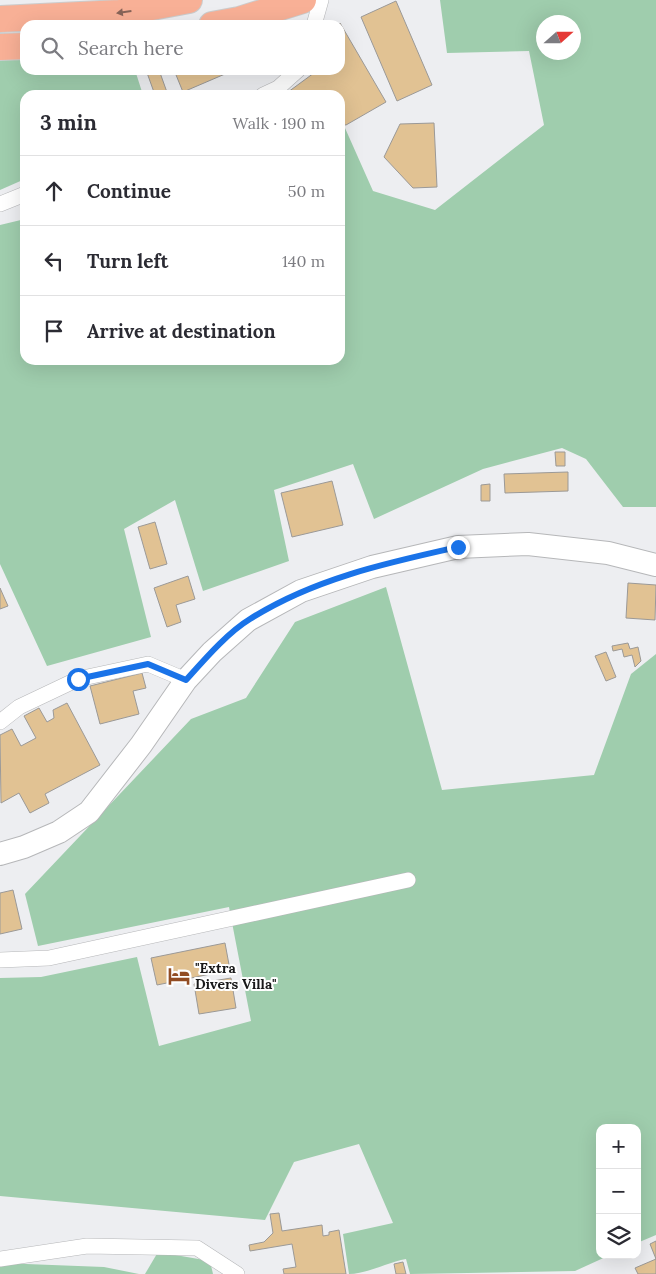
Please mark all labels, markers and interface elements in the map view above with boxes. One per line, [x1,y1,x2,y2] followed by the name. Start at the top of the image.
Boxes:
[115,8,131,16] one-way arrow
[536,15,581,60] north arrow
[20,20,345,75] search box
[38,34,66,62] icon: search
[78,36,184,60] text: Search here
[40,109,97,136] text: 3 min
[233,113,325,133] text: Walk · 190 m
[40,177,68,205] icon: ahead
[87,179,171,203] text: Continue
[288,181,325,201] text: 50 m
[40,247,68,275] icon: left
[87,249,168,273] text: Turn left
[282,251,325,271] text: 140 m
[40,317,68,345] icon: arrive
[87,319,276,343] text: Arrive at destination
[447,536,470,559] route end
[67,668,90,691] route start
[195,959,277,993] place label: "Extra Divers Villa"
[166,963,192,989] hotel icon: "Extra Divers Villa"
[596,1124,641,1259] map controls
[596,1124,641,1169] button: +
[596,1169,641,1214] button: −
[596,1214,641,1259] button: layers

